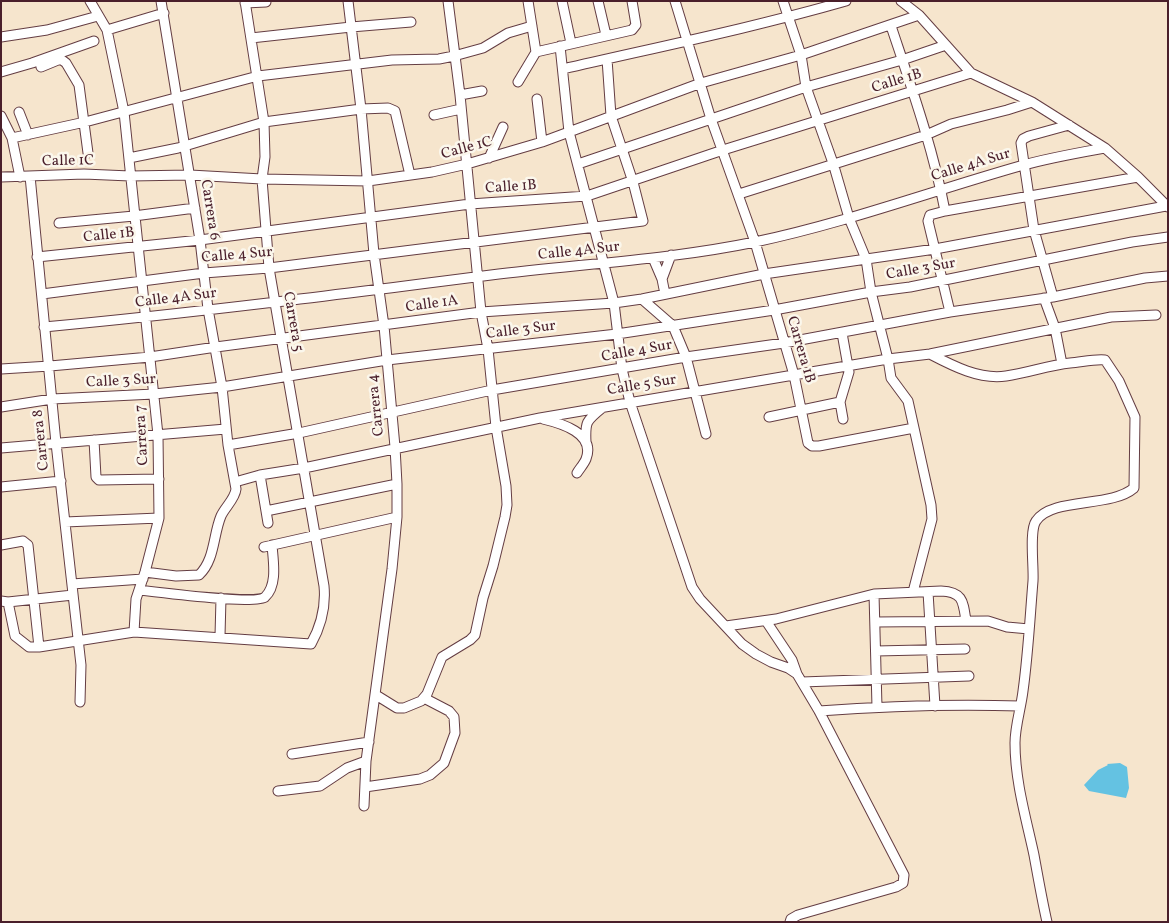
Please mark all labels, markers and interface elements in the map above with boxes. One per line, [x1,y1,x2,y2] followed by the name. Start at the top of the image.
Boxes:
[870,66,924,98] street label: Calle 1B
[440,134,494,164] street label: Calle 1C
[929,145,1013,187] street label: Calle 4A Sur
[42,153,94,171] street label: Calle 1C
[485,177,537,199] street label: Calle 1B
[195,178,223,242] street label: Carrera 6
[82,224,136,248] street label: Calle 1B
[537,239,621,265] street label: Calle 4A Sur
[201,244,273,268] street label: Calle 4 Sur
[885,255,957,285] street label: Calle 3 Sur
[134,285,218,313] street label: Calle 4A Sur
[278,290,306,354] street label: Carrera 5
[405,292,459,318] street label: Calle 1A
[782,314,818,386] street label: Carrera 1B
[485,318,557,344] street label: Calle 3 Sur
[600,337,674,367] street label: Calle 4 Sur
[86,371,156,393] street label: Calle 3 Sur
[606,372,678,400] street label: Calle 5 Sur
[365,373,389,437] street label: Carrera 4
[132,404,154,466] street label: Carrera 7
[30,409,54,471] street label: Carrera 8

